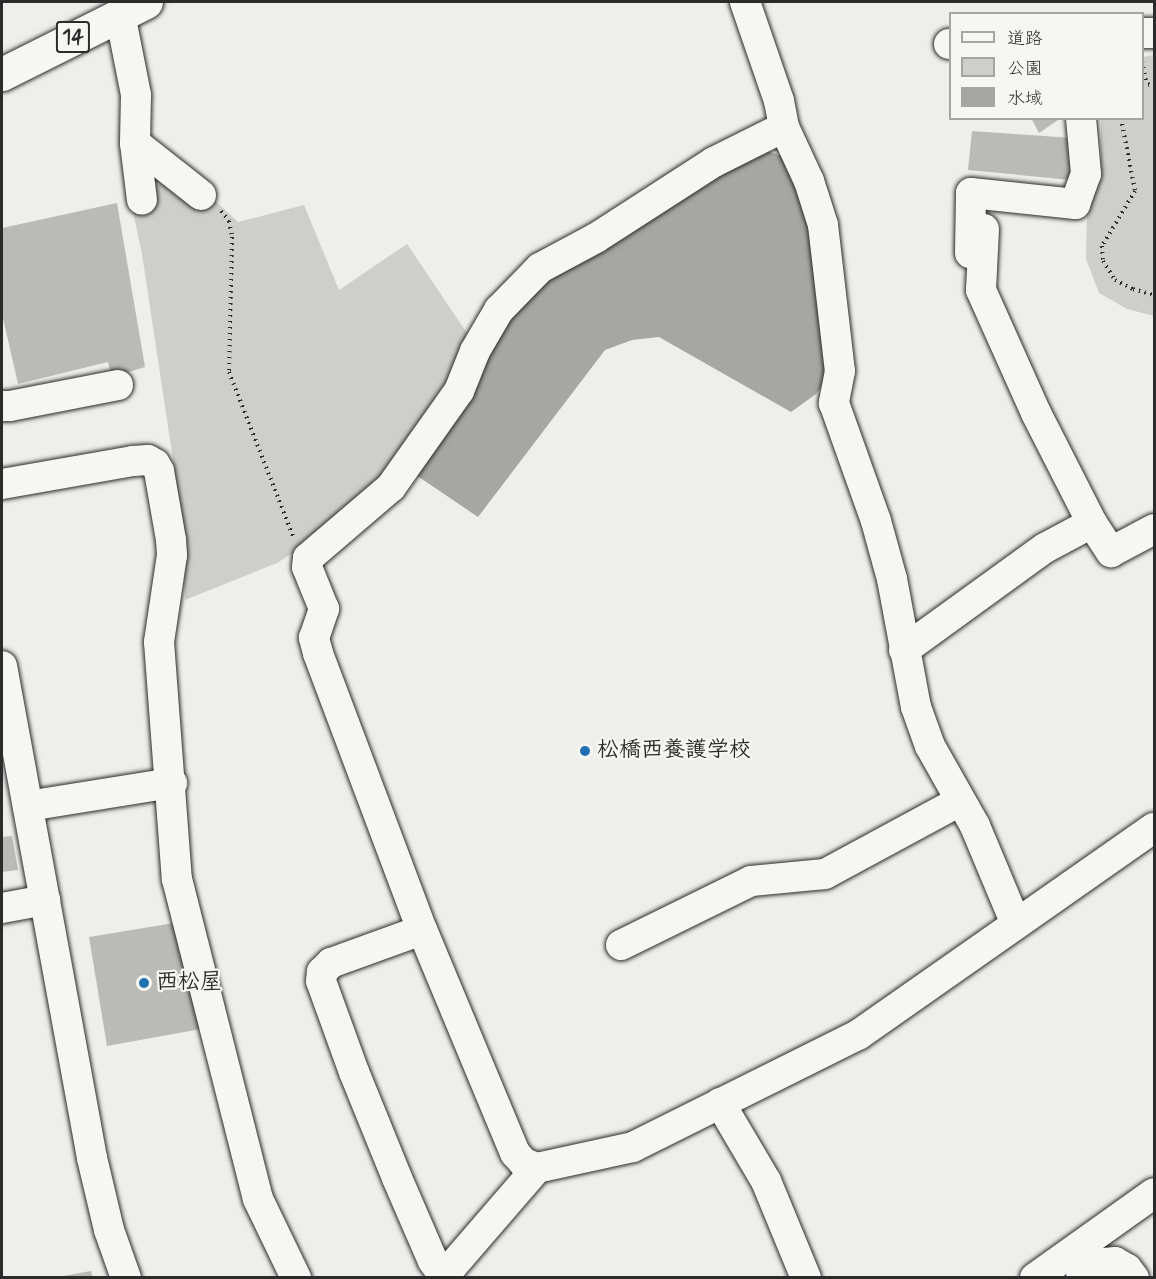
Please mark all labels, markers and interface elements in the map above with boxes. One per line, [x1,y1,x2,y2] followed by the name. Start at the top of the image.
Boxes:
[949,12,1144,120] legend
[55,19,91,55] road number: 14
[1007,27,1043,51] text: 道路
[1007,57,1043,81] text: 公園
[1007,87,1043,111] text: 水域
[597,738,751,764] place label: 松橋西養護学校
[578,744,592,758] marker: 松橋西養護学校
[156,970,222,996] place label: 西松屋
[137,976,151,990] marker: 西松屋

